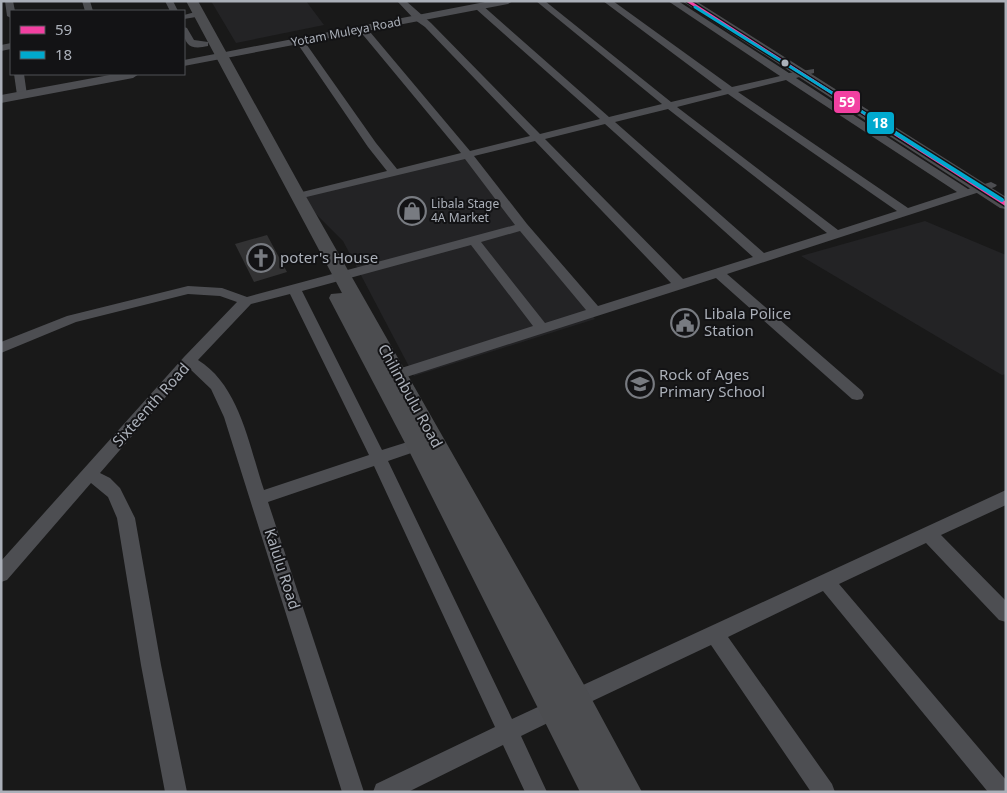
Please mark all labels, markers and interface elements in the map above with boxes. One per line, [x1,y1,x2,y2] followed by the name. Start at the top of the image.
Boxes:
[10,10,185,75] legend
[290,13,402,50] street label: Yotam Muleya Road
[55,19,72,39] text: 59
[55,44,72,64] text: 18
[780,58,790,68] unlabelled marker
[833,90,861,114] line badge: 59
[839,92,855,111] text: 59
[866,111,895,135] line badge: 18
[872,113,888,132] text: 18
[431,195,499,226] place label: Libala Stage 4A Market
[397,196,427,226] shop icon: Libala Stage 4A Market
[246,243,276,273] church icon: poter's House
[280,247,378,267] place label: poter's House
[704,303,791,340] place label: Libala Police Station
[670,308,700,338] public building icon: Libala Police Station
[374,340,448,451] street label: Chilimbulu Road
[107,358,193,451] street label: Sixteenth Road
[659,364,765,401] place label: Rock of Ages Primary School
[625,369,655,399] school or university icon: Rock of Ages Primary School
[260,526,305,612] street label: Kalulu Road

